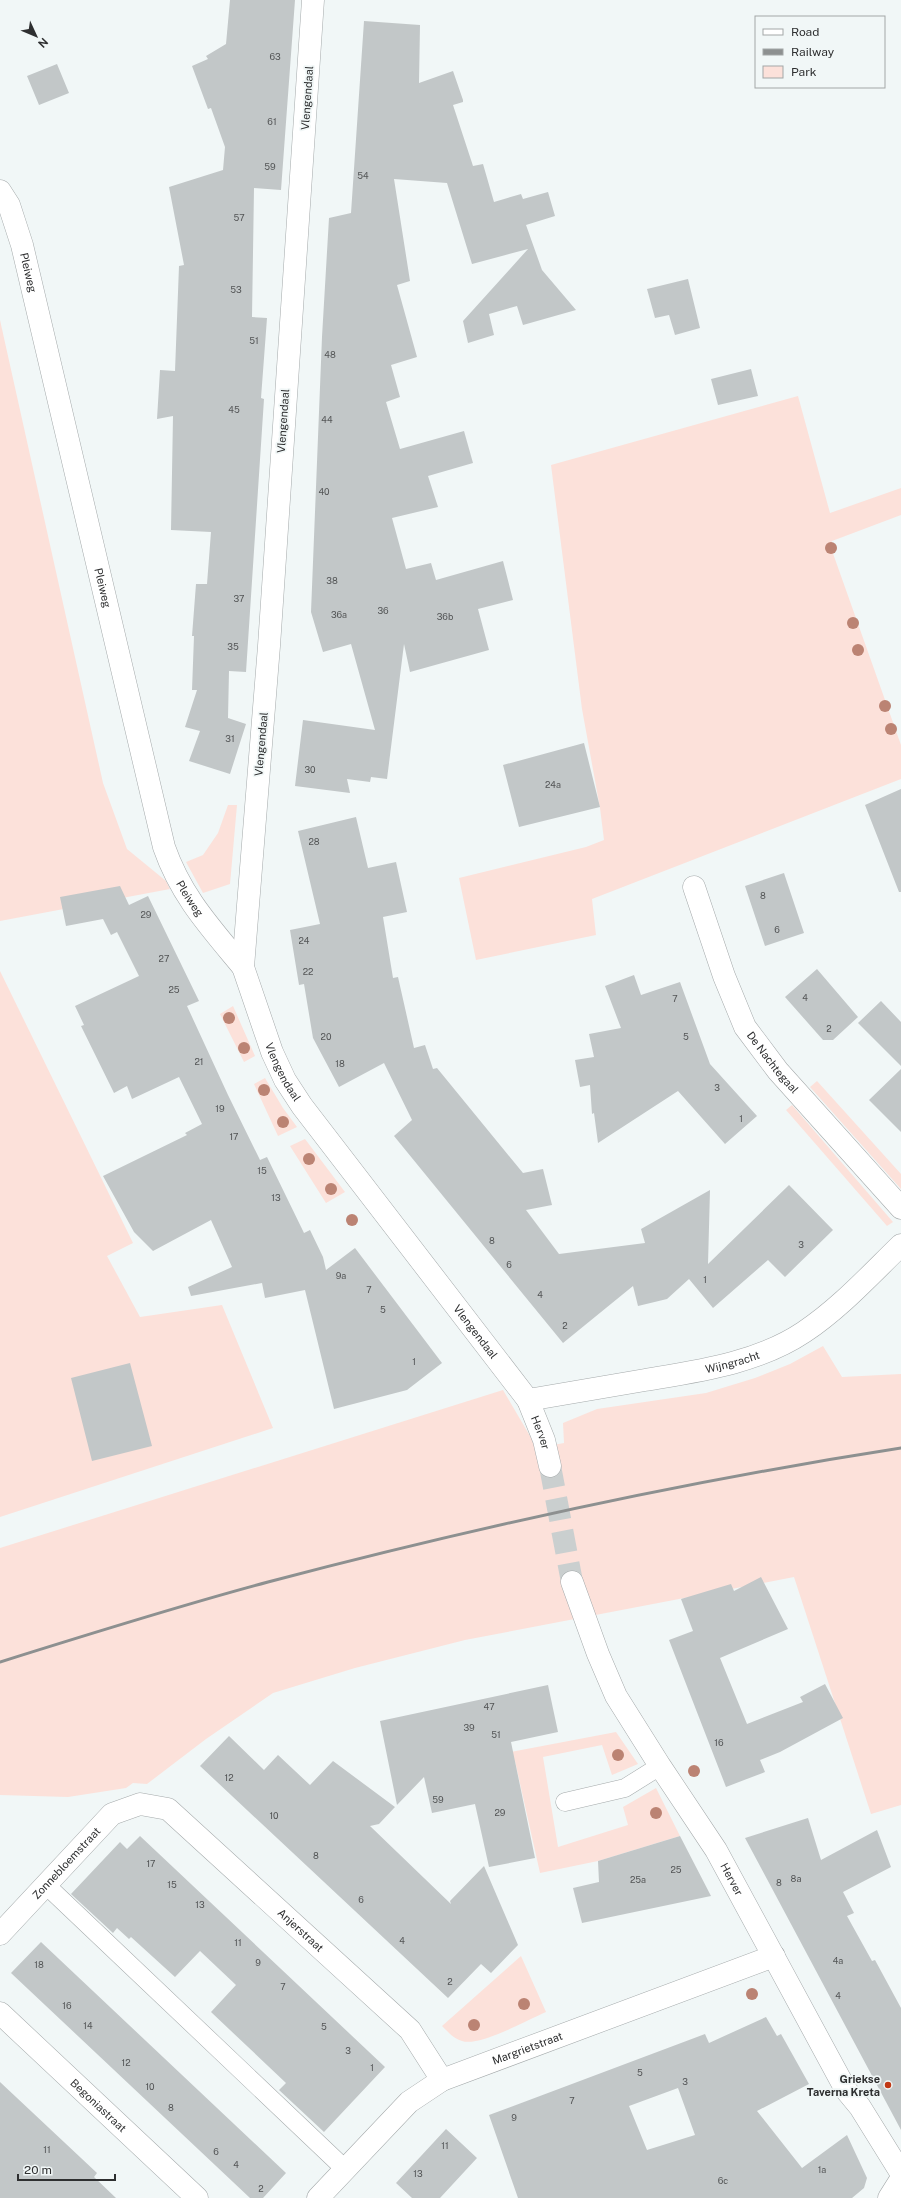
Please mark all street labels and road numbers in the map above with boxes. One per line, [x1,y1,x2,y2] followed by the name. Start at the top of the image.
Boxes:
[299,65,315,131] street label: Vlengendaal
[18,251,39,294] street label: Pleiweg
[275,388,291,454] street label: Vlengendaal
[92,567,113,609] street label: Pleiweg
[252,711,270,777] street label: Vlengendaal
[174,878,206,919] street label: Pleiweg
[745,1029,801,1096] street label: De Nachtegaal
[263,1041,303,1103] street label: Vlengendaal
[451,1303,500,1361] street label: Vlengendaal
[704,1349,761,1375] street label: Wijngracht
[529,1414,552,1450] street label: Herver
[30,1825,103,1901] street label: Zonnebloemstraat
[718,1861,745,1897] street label: Herver
[275,1906,326,1954] street label: Anjerstraat
[490,2030,564,2067] street label: Margrietstraat
[68,2076,129,2134] street label: Begoniastraat

